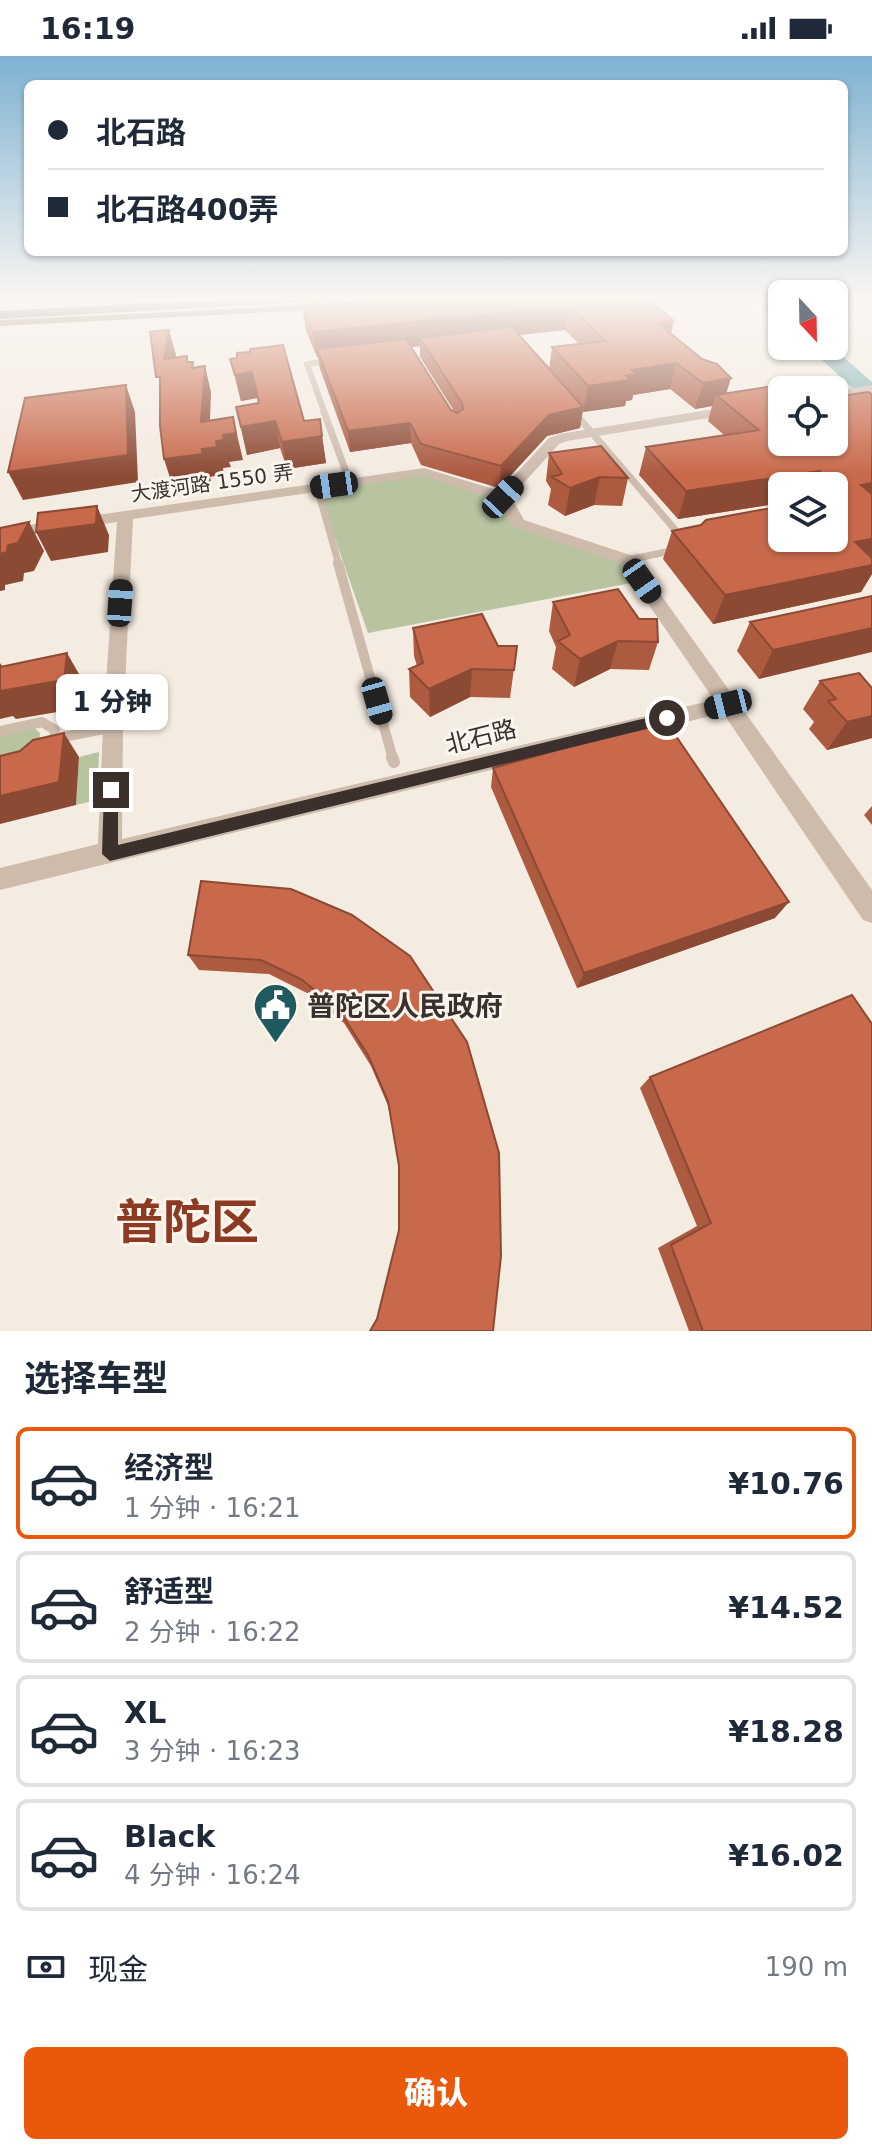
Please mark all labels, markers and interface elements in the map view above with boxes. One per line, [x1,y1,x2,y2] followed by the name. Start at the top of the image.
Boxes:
[40,11,136,46] text: 16:19
[96,115,186,150] text: 北石路
[96,192,279,227] text: 北石路400弄
[768,280,848,360] north arrow
[768,280,848,552] map controls
[768,376,848,456] button: locate
[129,460,295,506] street label: 大渡河路 1550 弄
[309,470,359,500] car
[478,471,528,523] car
[768,472,848,552] button: layers
[618,554,666,608] car
[106,578,134,628] car
[55,674,167,730] callout: 1 分钟
[359,675,395,727] car
[72,687,152,717] text: 1 分钟
[702,687,754,721] car
[649,700,685,736] route start
[443,715,519,759] street label: 北石路
[93,772,129,808] route end
[252,982,300,1045] public building icon: 普陀区人民政府
[307,990,503,1023] place label: 普陀区人民政府
[115,1194,259,1250] district label: 普陀区
[24,1358,168,1399] text: 选择车型
[28,1447,100,1519] icon: car
[124,1450,214,1485] text: 经济型
[728,1466,844,1501] text: ¥10.76
[124,1493,301,1523] text: 1 分钟 · 16:21
[28,1571,100,1643] icon: car
[124,1574,214,1609] text: 舒适型
[728,1590,844,1625] text: ¥14.52
[124,1617,301,1647] text: 2 分钟 · 16:22
[28,1695,100,1767] icon: car
[124,1695,166,1730] text: XL
[728,1714,844,1749] text: ¥18.28
[124,1736,301,1766] text: 3 分钟 · 16:23
[28,1819,100,1891] icon: car
[124,1819,215,1854] text: Black
[728,1838,844,1873] text: ¥16.02
[124,1860,301,1890] text: 4 分钟 · 16:24
[24,1945,68,1989] icon: cash
[88,1952,148,1987] text: 现金
[765,1952,848,1982] text: 190 m
[24,2047,848,2139] button: 确认

